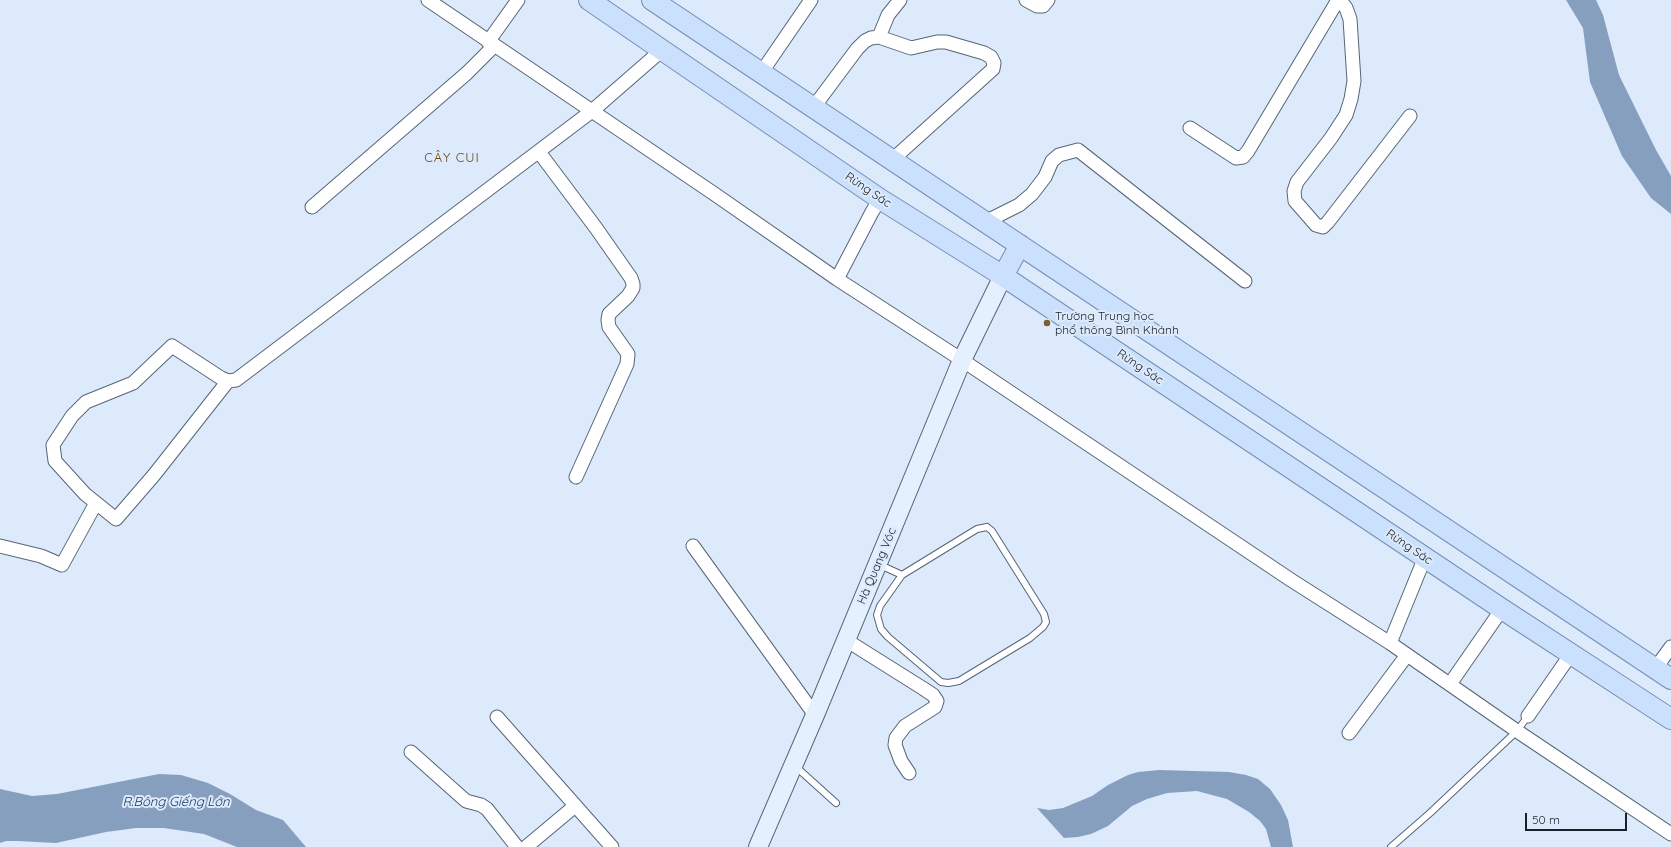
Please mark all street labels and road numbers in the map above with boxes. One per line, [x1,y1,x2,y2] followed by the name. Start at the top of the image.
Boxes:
[842,169,894,211] street label: Rừng Sác
[1114,346,1166,388] street label: Rừng Sác
[854,526,900,606] street label: Hà Quang Vóc
[1383,526,1435,568] street label: Rừng Sác

